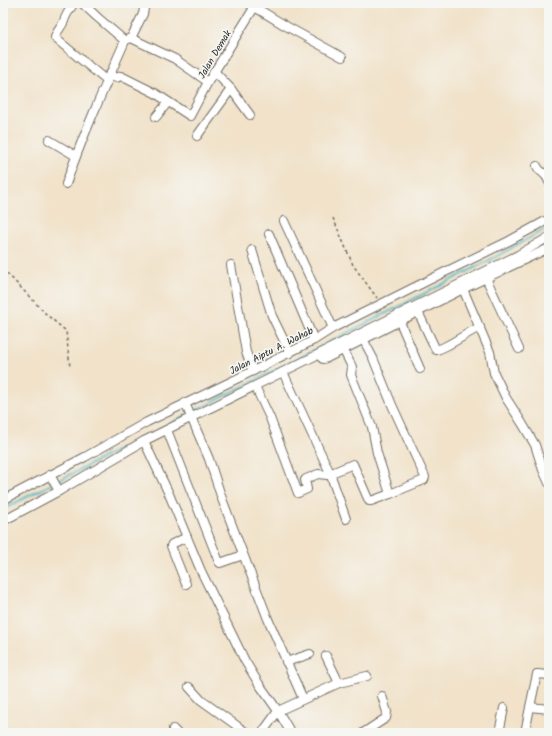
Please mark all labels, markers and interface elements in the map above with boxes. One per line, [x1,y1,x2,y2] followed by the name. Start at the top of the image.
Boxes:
[194,27,236,82] street label: Jalan Demak
[227,323,317,379] street label: Jalan Aiptu A. Wahab

